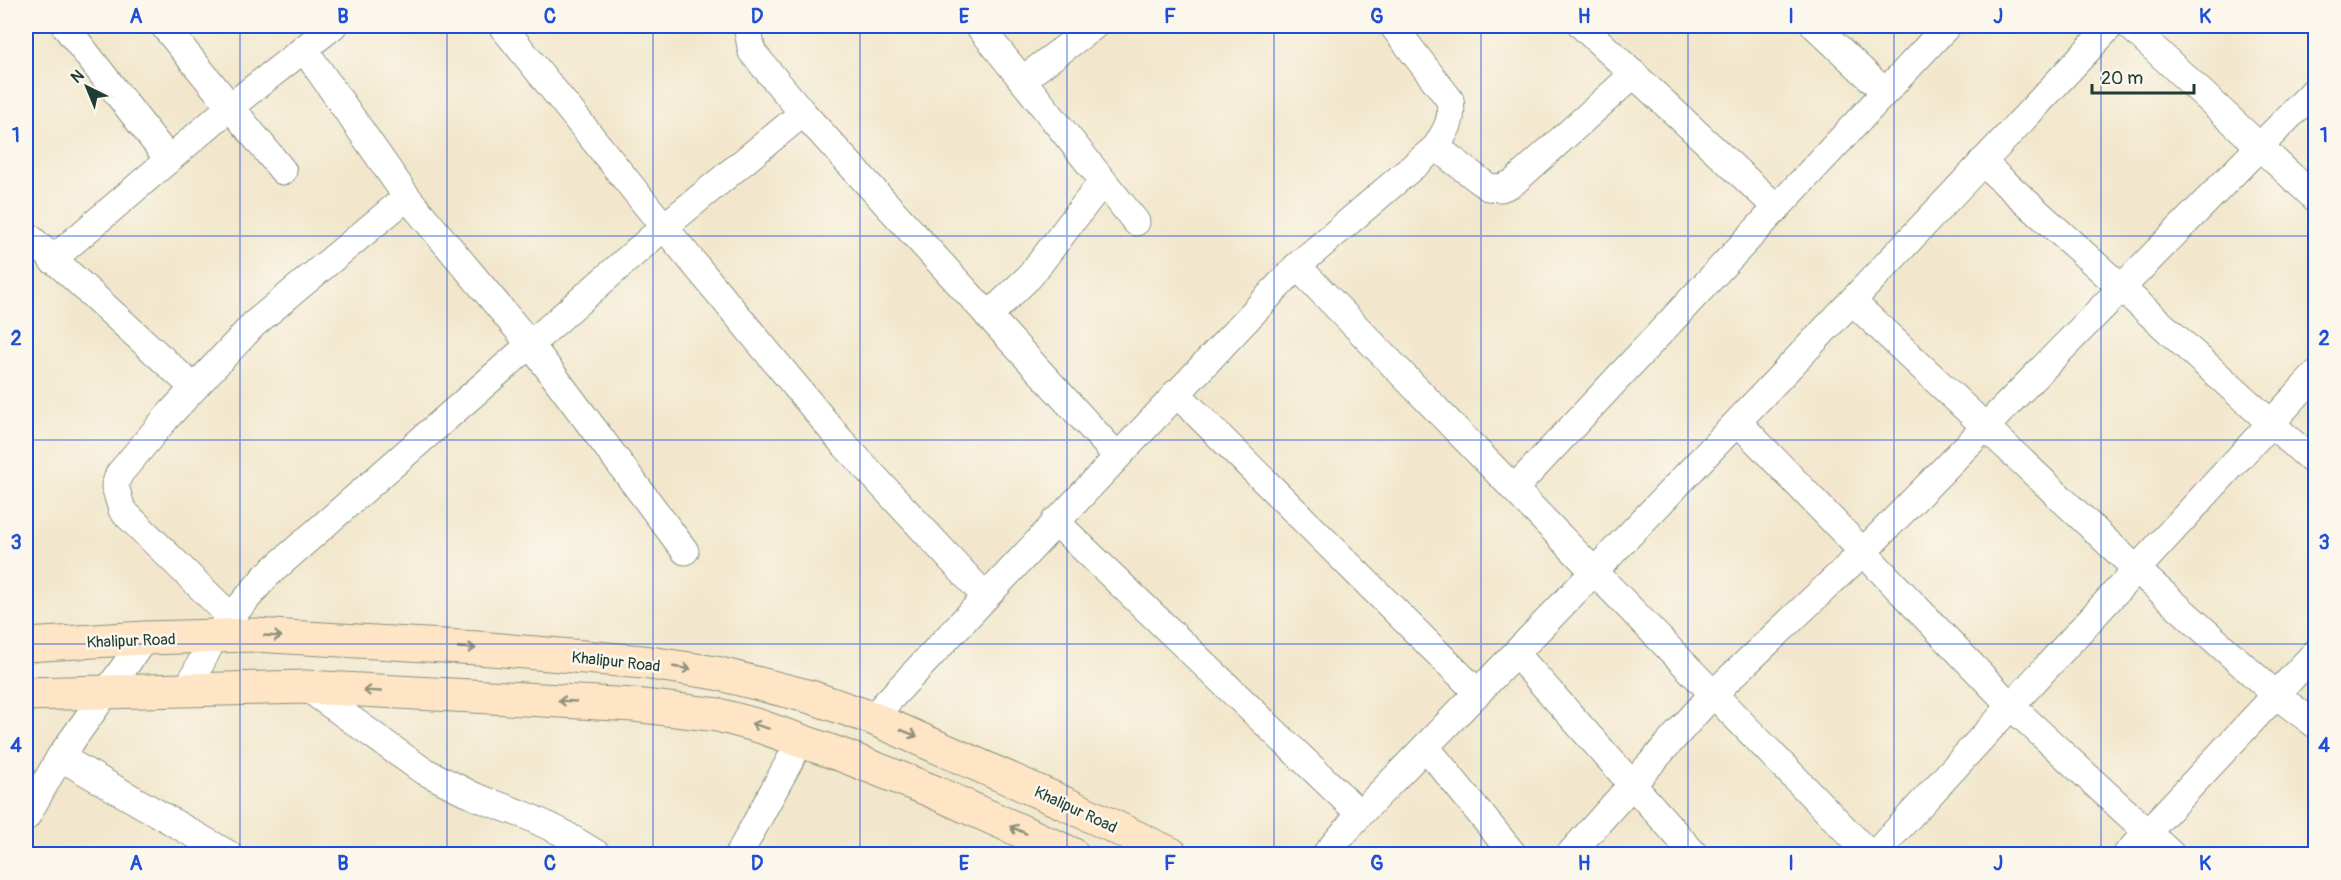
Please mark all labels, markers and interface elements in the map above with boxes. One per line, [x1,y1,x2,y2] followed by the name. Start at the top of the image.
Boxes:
[130,4,143,29] text: A
[337,4,349,29] text: B
[544,4,556,29] text: C
[751,4,764,29] text: D
[959,4,970,29] text: E
[1164,4,1176,29] text: F
[1370,4,1384,29] text: G
[1578,4,1591,29] text: H
[1788,4,1794,29] text: I
[1993,4,2003,29] text: J
[2199,4,2211,29] text: K
[57,57,117,117] north arrow
[2092,57,2194,95] scale bar
[67,66,88,88] text: N
[2101,67,2143,90] text: 20 m
[12,123,20,148] text: 1
[2320,123,2328,148] text: 1
[10,326,22,351] text: 2
[2318,326,2330,351] text: 2
[10,530,22,555] text: 3
[2318,530,2330,555] text: 3
[86,629,176,653] street label: Khalipur Road
[262,631,282,642] one-way arrow
[457,642,477,653] one-way arrow
[571,647,661,677] street label: Khalipur Road
[672,663,692,674] one-way arrow
[363,685,383,696] one-way arrow
[558,695,577,706] one-way arrow
[751,720,770,731] one-way arrow
[900,729,918,740] one-way arrow
[10,733,22,758] text: 4
[2318,733,2330,758] text: 4
[1031,782,1120,838] street label: Khalipur Road
[1010,824,1028,836] one-way arrow
[130,851,143,876] text: A
[337,851,349,876] text: B
[544,851,556,876] text: C
[751,851,764,876] text: D
[959,851,970,876] text: E
[1164,851,1176,876] text: F
[1370,851,1384,876] text: G
[1578,851,1591,876] text: H
[1788,851,1794,876] text: I
[1993,851,2003,876] text: J
[2199,851,2211,876] text: K

